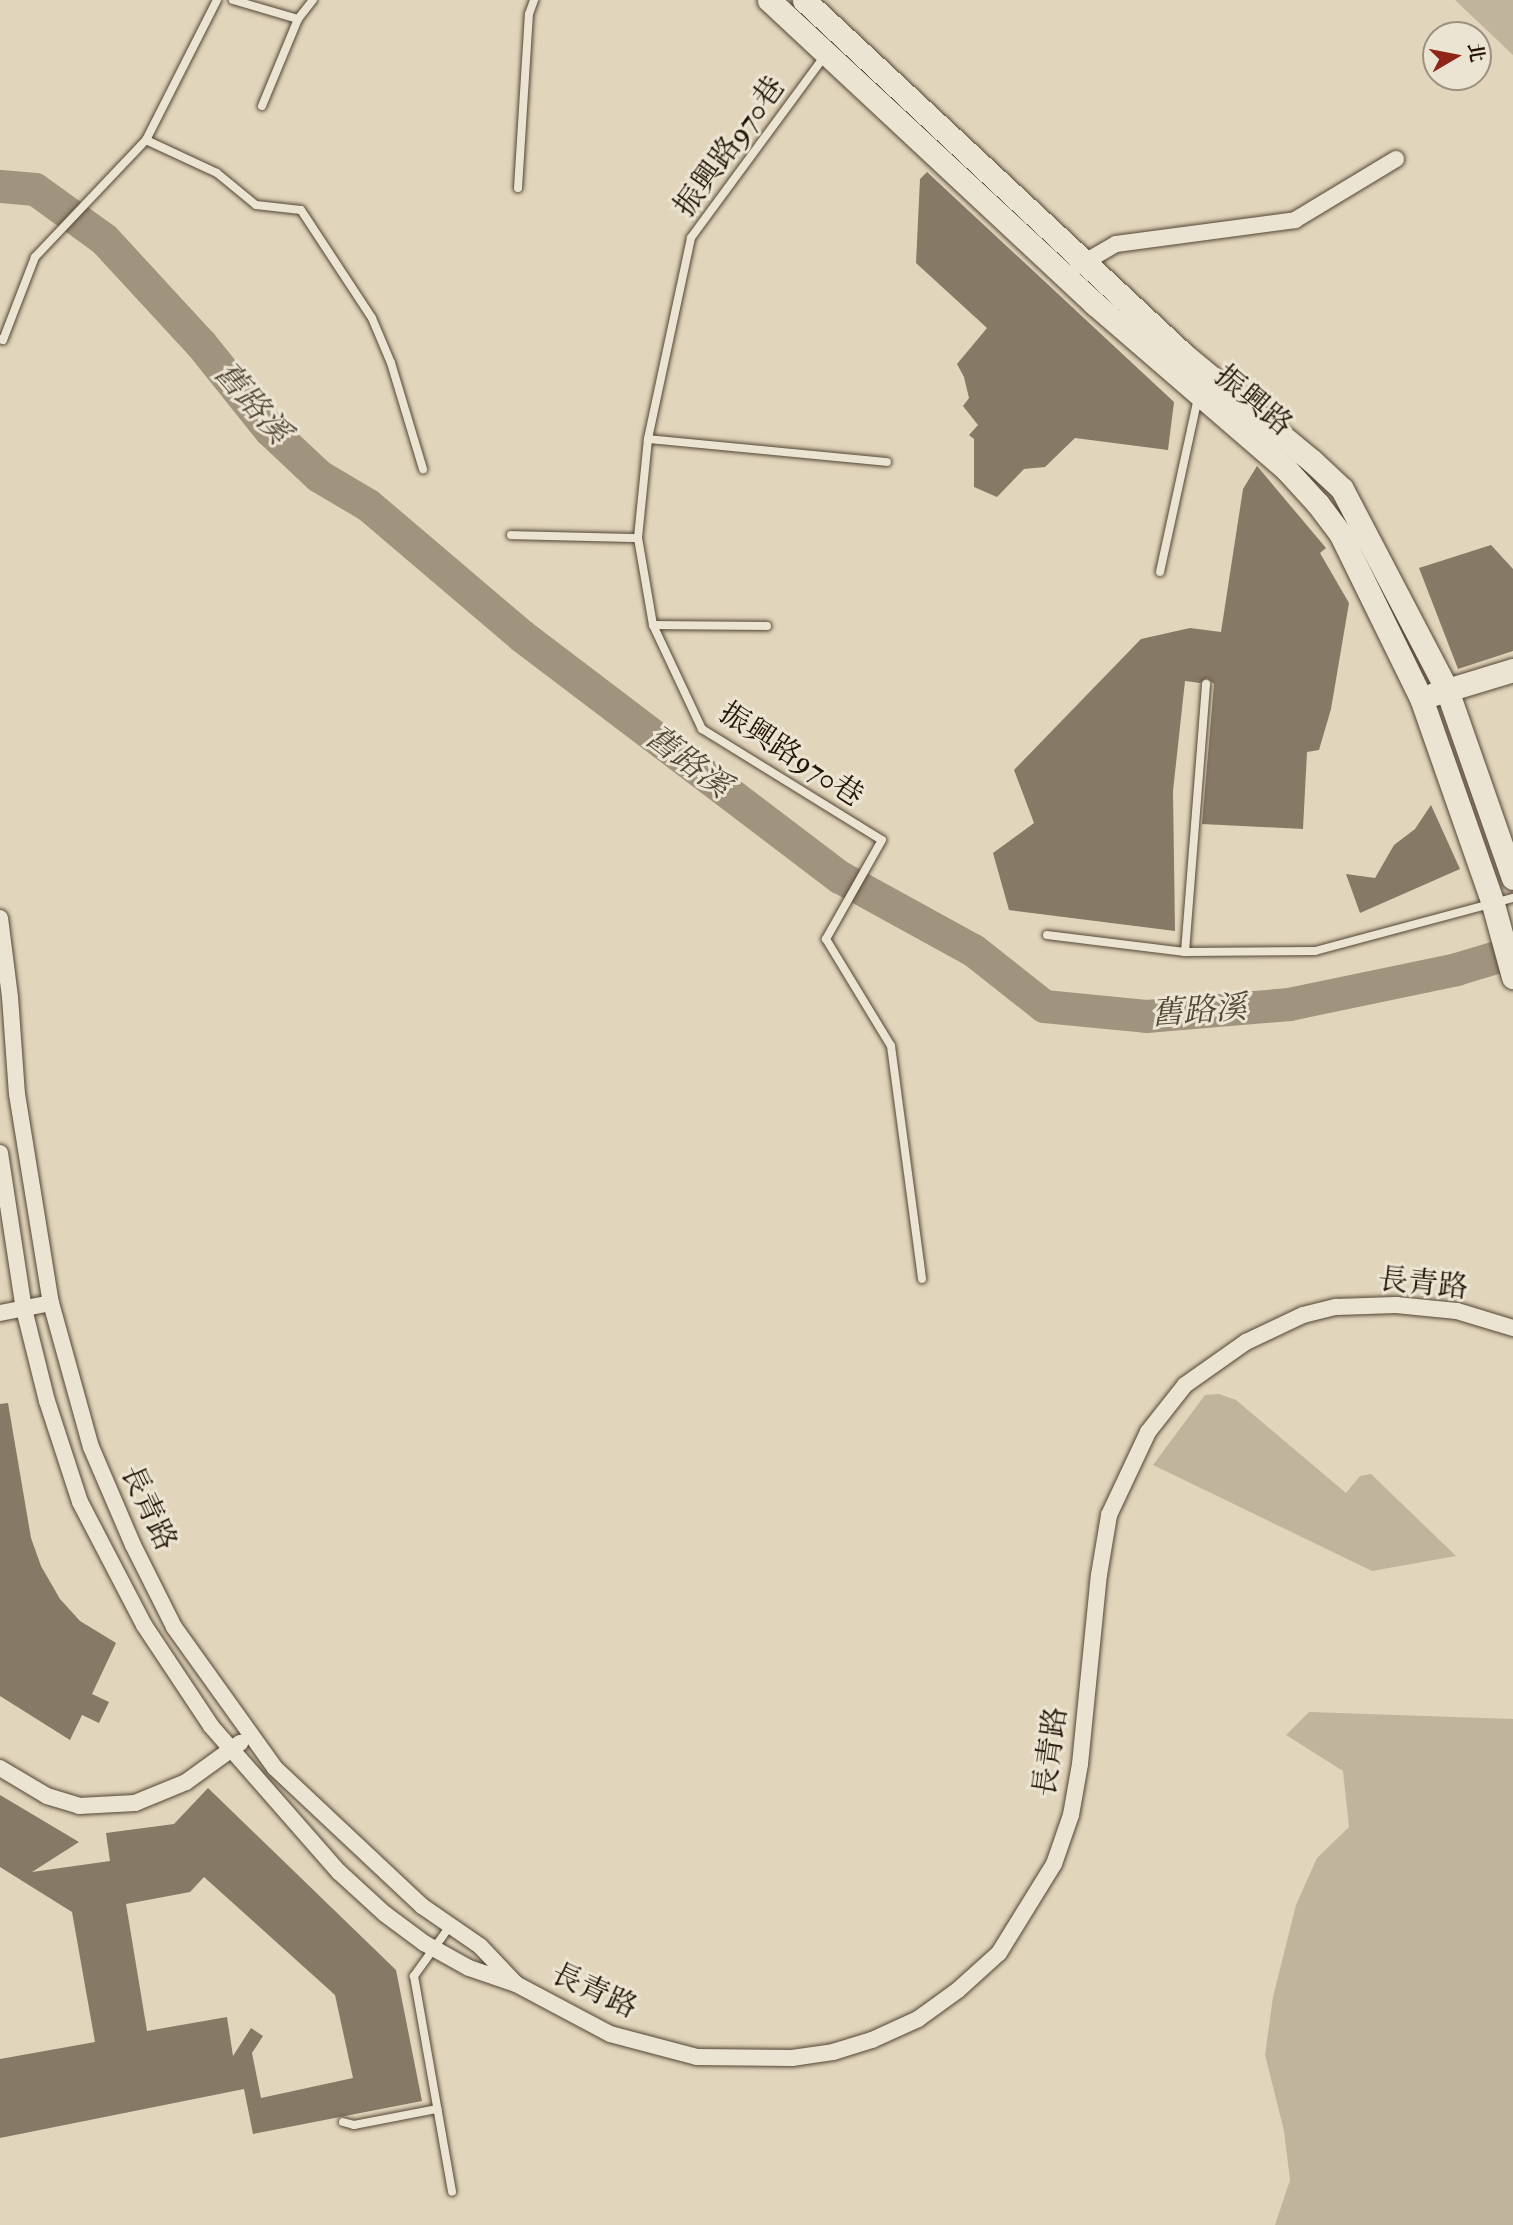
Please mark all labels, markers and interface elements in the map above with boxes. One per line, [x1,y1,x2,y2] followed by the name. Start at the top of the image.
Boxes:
[1422,21,1492,91] north arrow
[1462,41,1489,64] text: 北
[667,70,793,224] street label: 振興路970巷
[206,354,298,452] water label: 舊路溪
[1207,358,1299,444] street label: 振興路
[712,695,870,815] street label: 振興路970巷
[638,718,738,806] water label: 舊路溪
[1150,988,1248,1034] water label: 舊路溪
[1376,1261,1470,1307] street label: 長青路
[113,1460,183,1556] street label: 長青路
[1027,1705,1075,1799] street label: 長青路
[546,1956,642,2026] street label: 長青路

